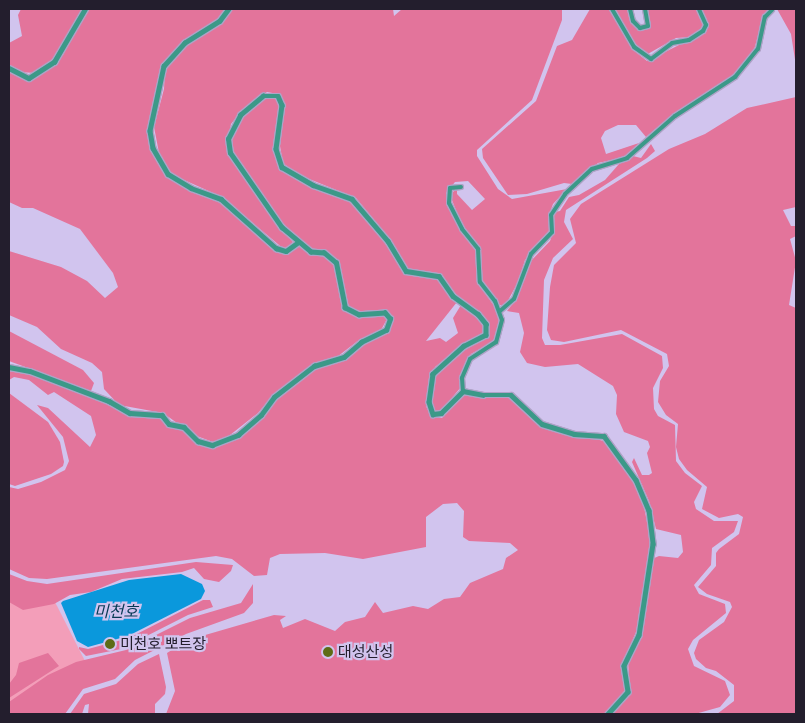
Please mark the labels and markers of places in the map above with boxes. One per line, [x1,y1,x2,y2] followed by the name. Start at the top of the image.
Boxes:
[120,635,206,653] place label: 미천호 뽀트장
[104,638,116,650] marker: 미천호 뽀트장
[338,643,393,661] place label: 대성산성
[322,646,334,658] marker: 대성산성

